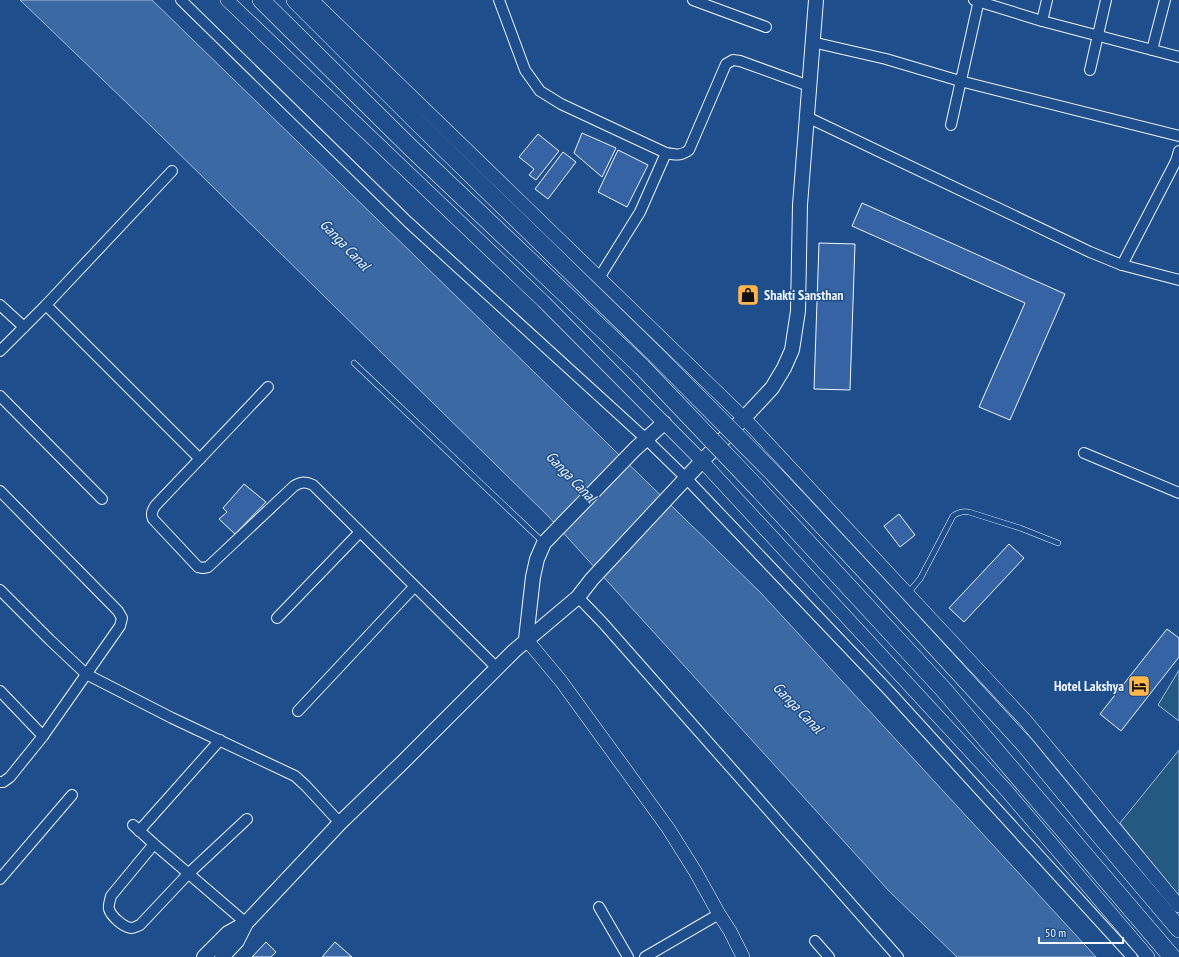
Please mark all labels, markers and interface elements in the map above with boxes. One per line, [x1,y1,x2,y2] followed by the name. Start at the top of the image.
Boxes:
[316,215,376,275] water label: Ganga Canal
[735,282,761,308] shop icon: Shakti Sansthan
[764,286,844,304] place label: Shakti Sansthan
[542,447,602,507] water label: Ganga Canal
[1126,673,1152,699] hotel icon: Hotel Lakshya
[1054,677,1124,695] place label: Hotel Lakshya
[769,678,829,738] water label: Ganga Canal
[1039,919,1123,945] scale bar
[1045,925,1066,940] text: 50 m

